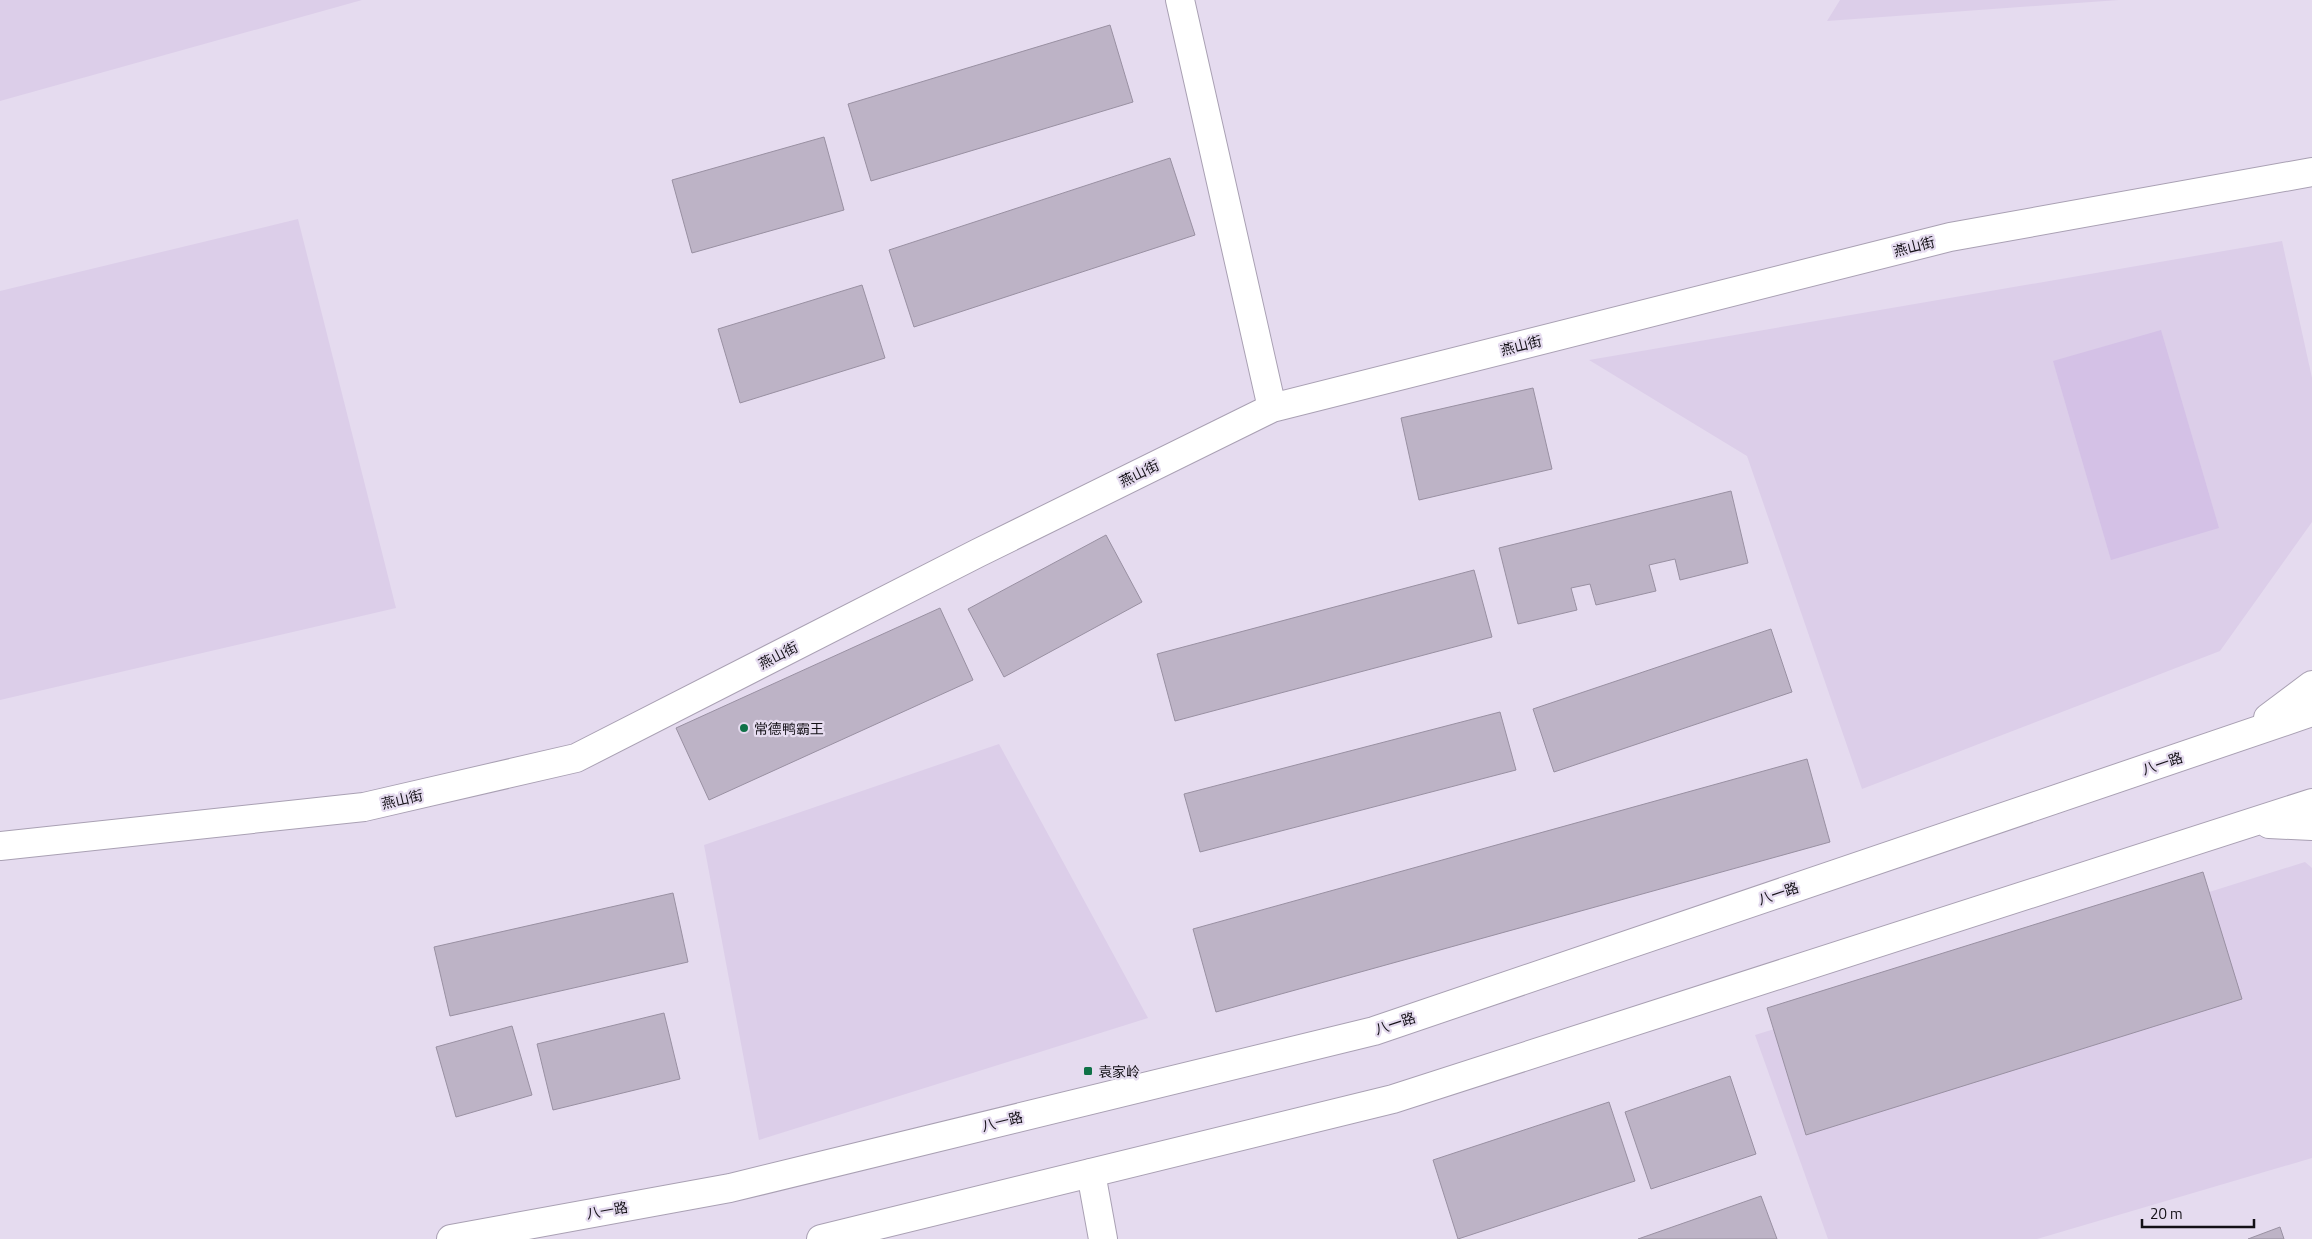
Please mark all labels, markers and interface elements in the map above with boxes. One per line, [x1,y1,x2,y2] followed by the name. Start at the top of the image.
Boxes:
[1891,231,1937,261] street label: 燕山街
[1498,330,1544,360] street label: 燕山街
[1116,454,1162,492] street label: 燕山街
[755,636,801,674] street label: 燕山街
[754,718,824,739] place label: 常德鸭霸王
[738,722,750,734] marker: 常德鸭霸王
[2139,746,2185,780] street label: 八一路
[379,784,425,814] street label: 燕山街
[1755,876,1801,910] street label: 八一路
[1372,1007,1418,1039] street label: 八一路
[1098,1061,1140,1082] place label: 袁家岭
[1082,1065,1094,1077] marker: 袁家岭
[979,1106,1025,1136] street label: 八一路
[584,1196,630,1224] street label: 八一路
[2142,1196,2254,1228] scale bar
[2150,1202,2183,1225] text: 20 m

